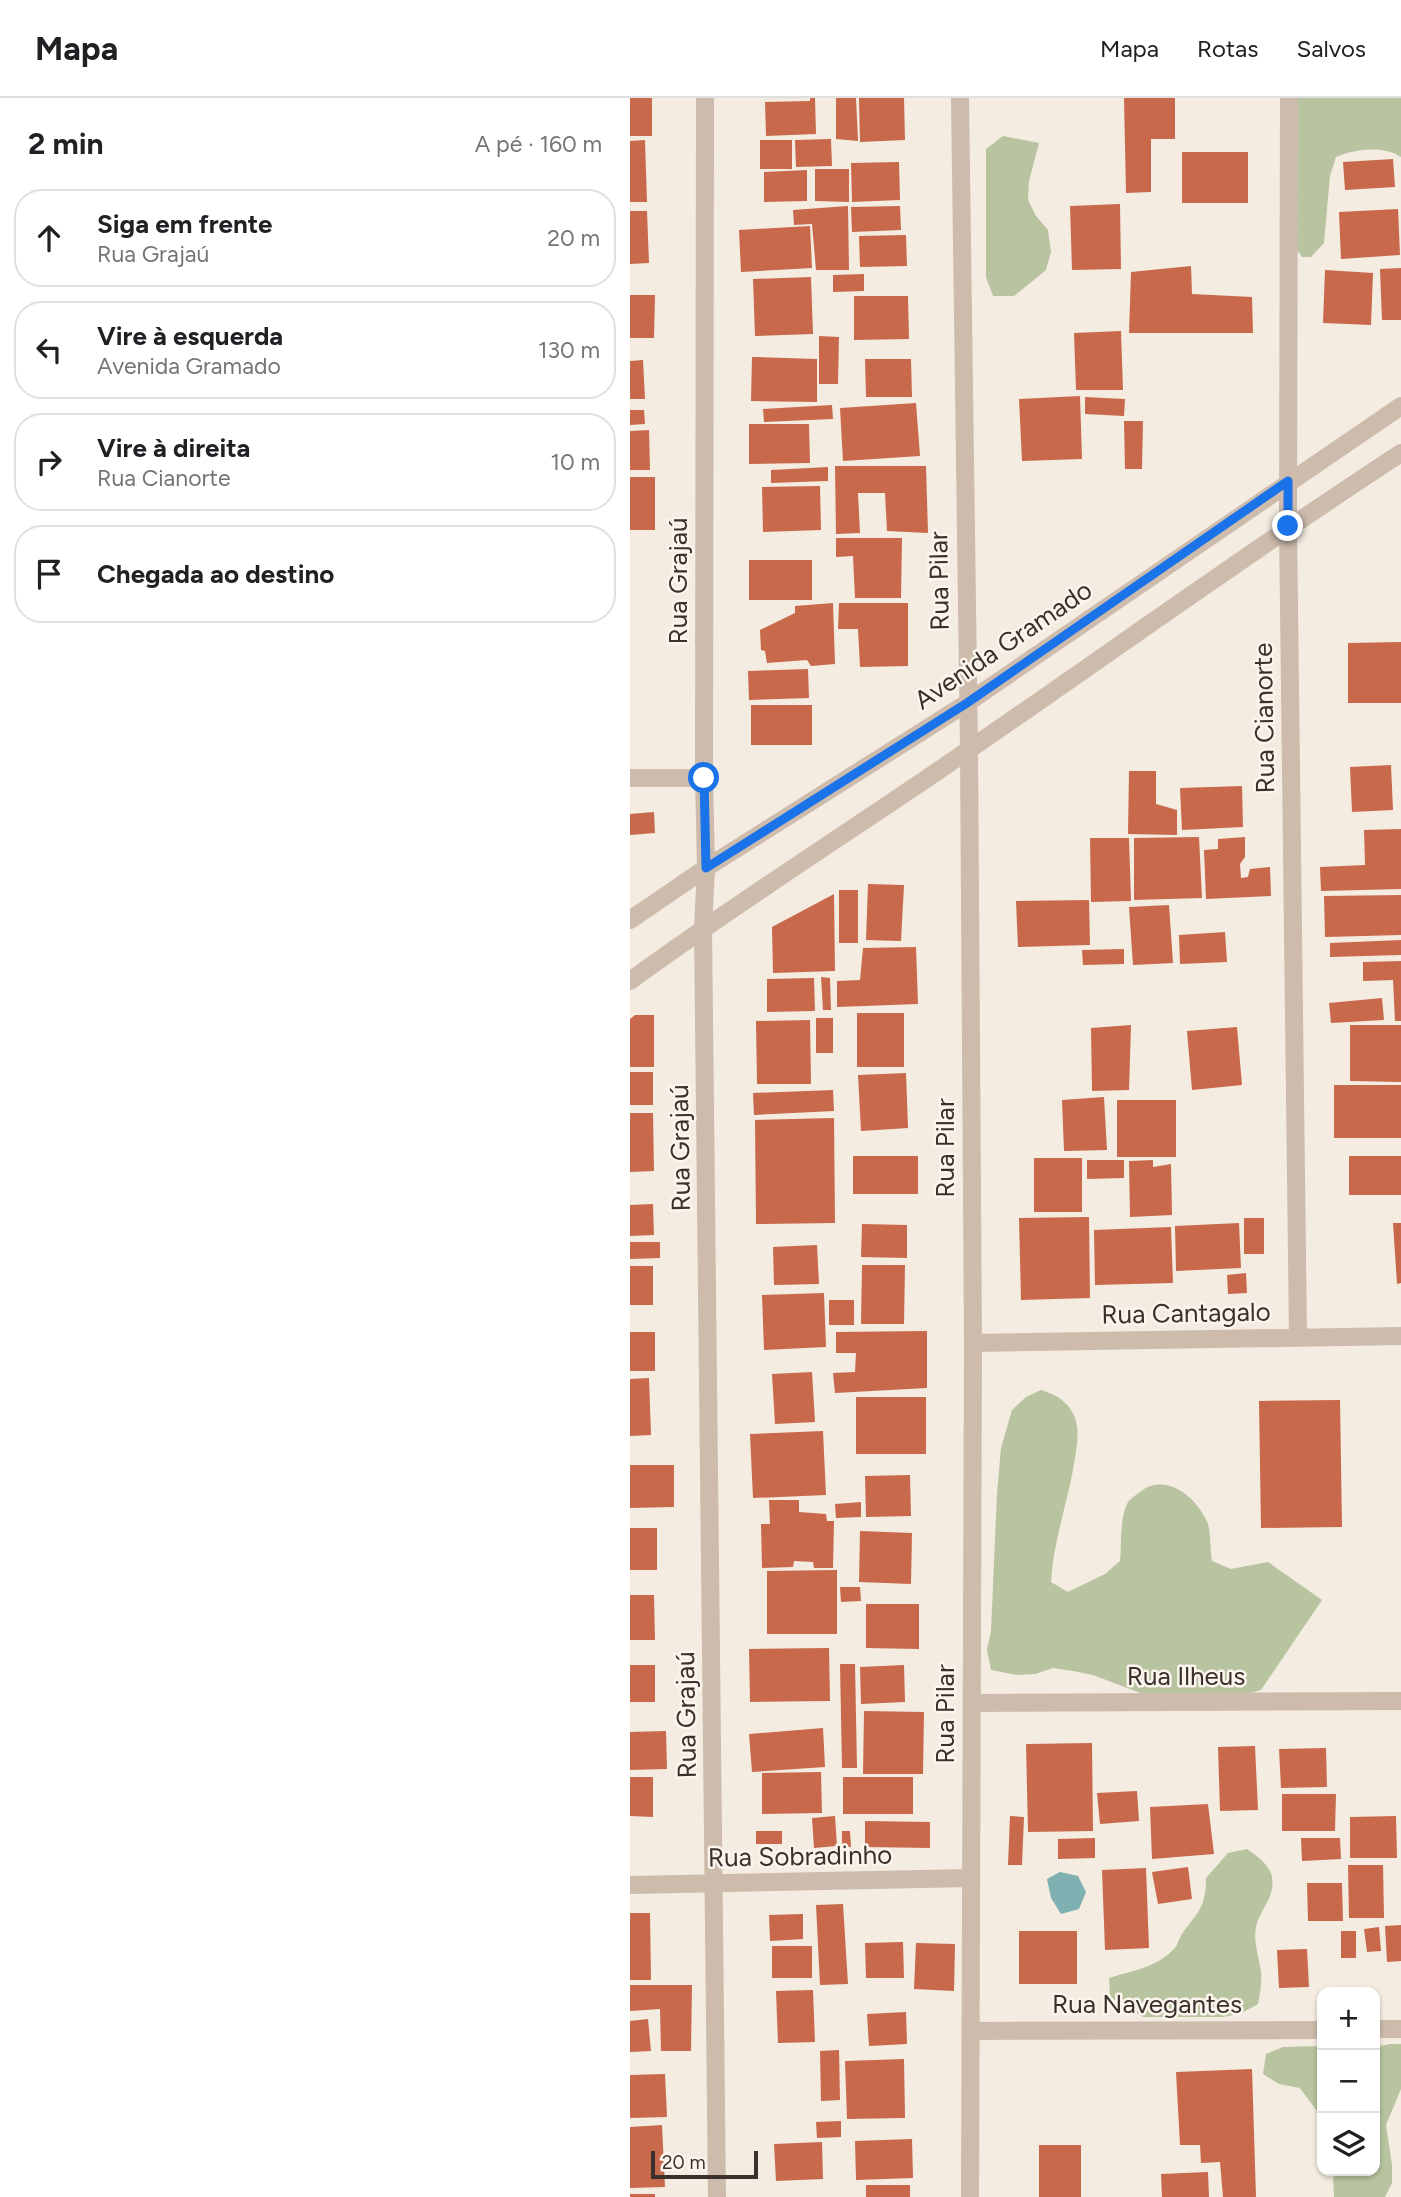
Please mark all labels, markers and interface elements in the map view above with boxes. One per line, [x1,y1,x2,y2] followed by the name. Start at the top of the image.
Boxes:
[35,29,118,68] text: Mapa
[1100,34,1159,63] text: Mapa
[1197,34,1258,63] text: Rotas
[1296,34,1366,63] text: Salvos
[28,125,104,162] text: 2 min
[475,130,602,158] text: A pé · 160 m
[97,208,272,240] text: Siga em frente
[30,219,68,257] icon: ahead
[547,224,600,252] text: 20 m
[97,240,209,268] text: Rua Grajaú
[97,320,283,352] text: Vire à esquerda
[30,331,68,369] icon: left
[538,336,600,364] text: 130 m
[97,352,281,380] text: Avenida Gramado
[97,432,250,464] text: Vire à direita
[30,443,68,481] icon: right
[551,448,600,476] text: 10 m
[97,464,230,492] text: Rua Cianorte
[1272,510,1303,541] route end
[662,517,694,645] street label: Rua Grajaú
[922,531,956,631] street label: Rua Pilar
[30,555,68,593] icon: arrive
[97,558,334,590] text: Chegada ao destino
[908,574,1098,716] street label: Avenida Gramado
[1247,642,1281,794] street label: Rua Cianorte
[688,762,719,793] route start
[663,1084,697,1212] street label: Rua Grajaú
[929,1098,961,1198] street label: Rua Pilar
[1101,1296,1271,1330] street label: Rua Cantagalo
[669,1651,703,1779] street label: Rua Grajaú
[1127,1660,1245,1692] street label: Rua Ilheus
[929,1664,961,1764] street label: Rua Pilar
[708,1838,892,1874] street label: Rua Sobradinho
[1317,1987,1380,2176] map controls
[1317,1987,1380,2050] button: +
[1052,1988,1242,2020] street label: Rua Navegantes
[1317,2050,1380,2113] button: −
[1317,2113,1380,2176] button: layers
[651,2148,758,2180] scale bar
[662,2151,706,2174] text: 20 m

